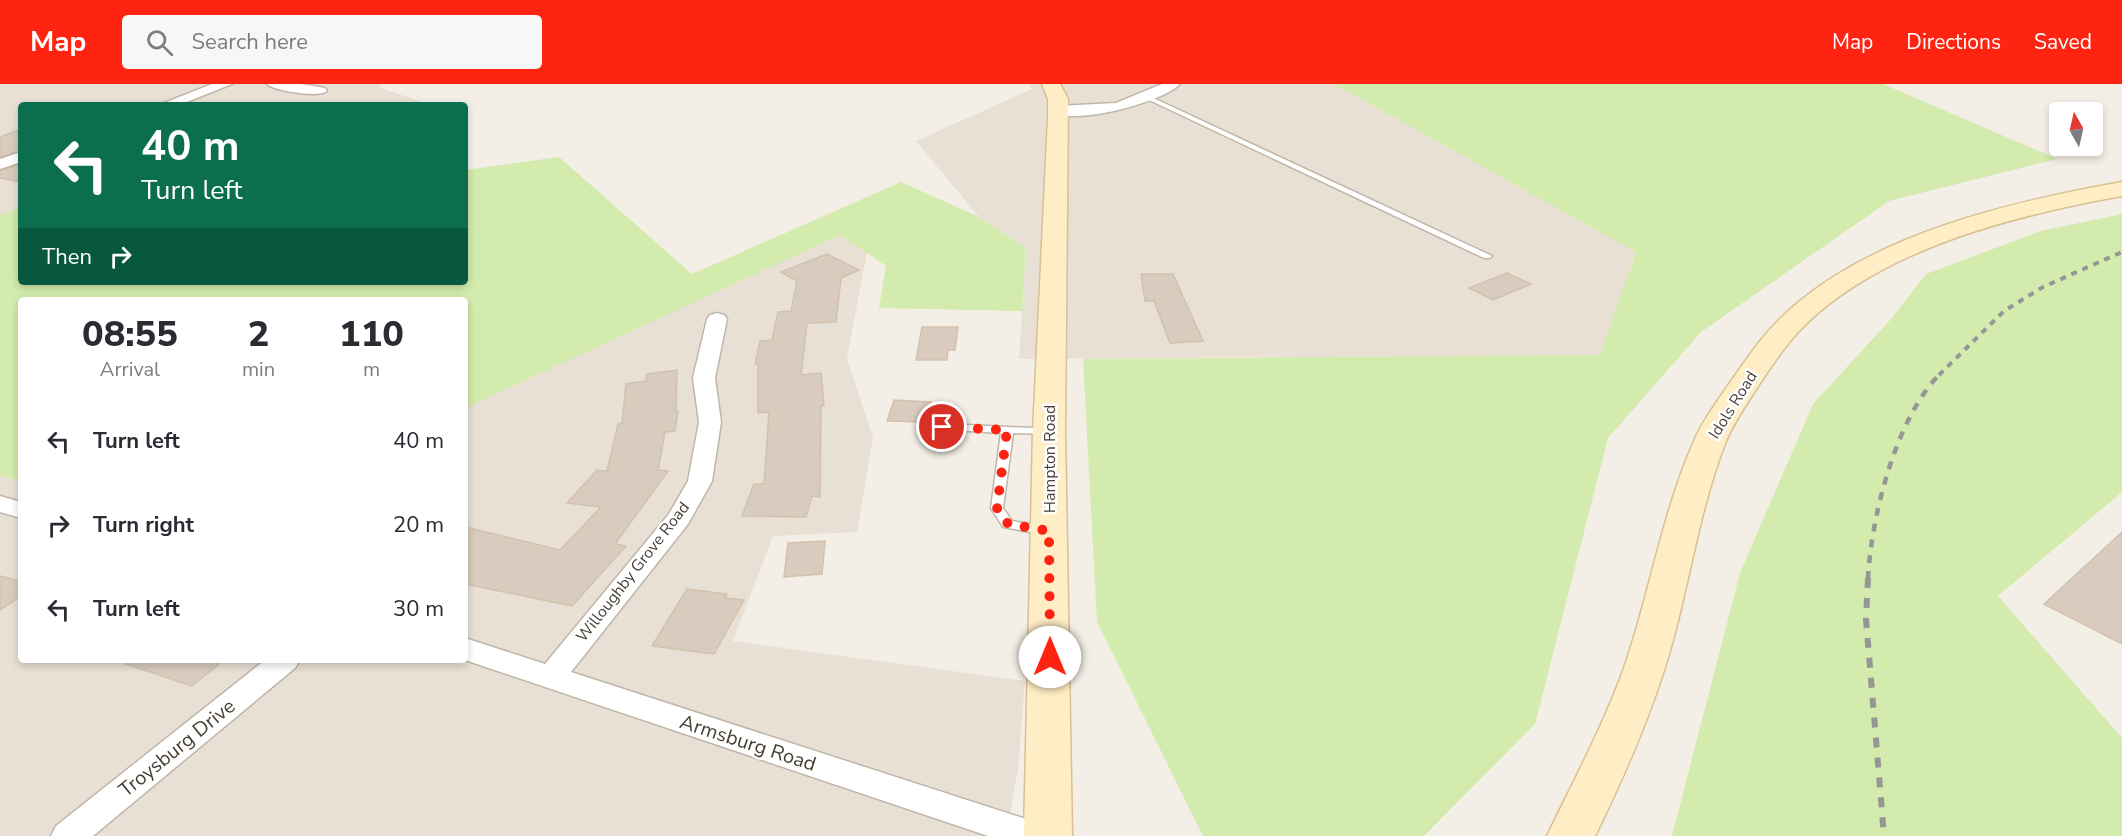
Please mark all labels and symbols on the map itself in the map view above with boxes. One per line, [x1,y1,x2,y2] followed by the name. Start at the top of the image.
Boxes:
[2049,102,2103,156] north arrow
[1704,367,1762,443] street label: Idols Road
[916,401,967,452] pin
[1039,405,1061,513] street label: Hampton Road
[571,497,695,647] street label: Willoughby Grove Road
[1018,625,1082,689] position arrow
[113,693,241,803] street label: Troysburg Drive
[676,708,820,778] street label: Armsburg Road

